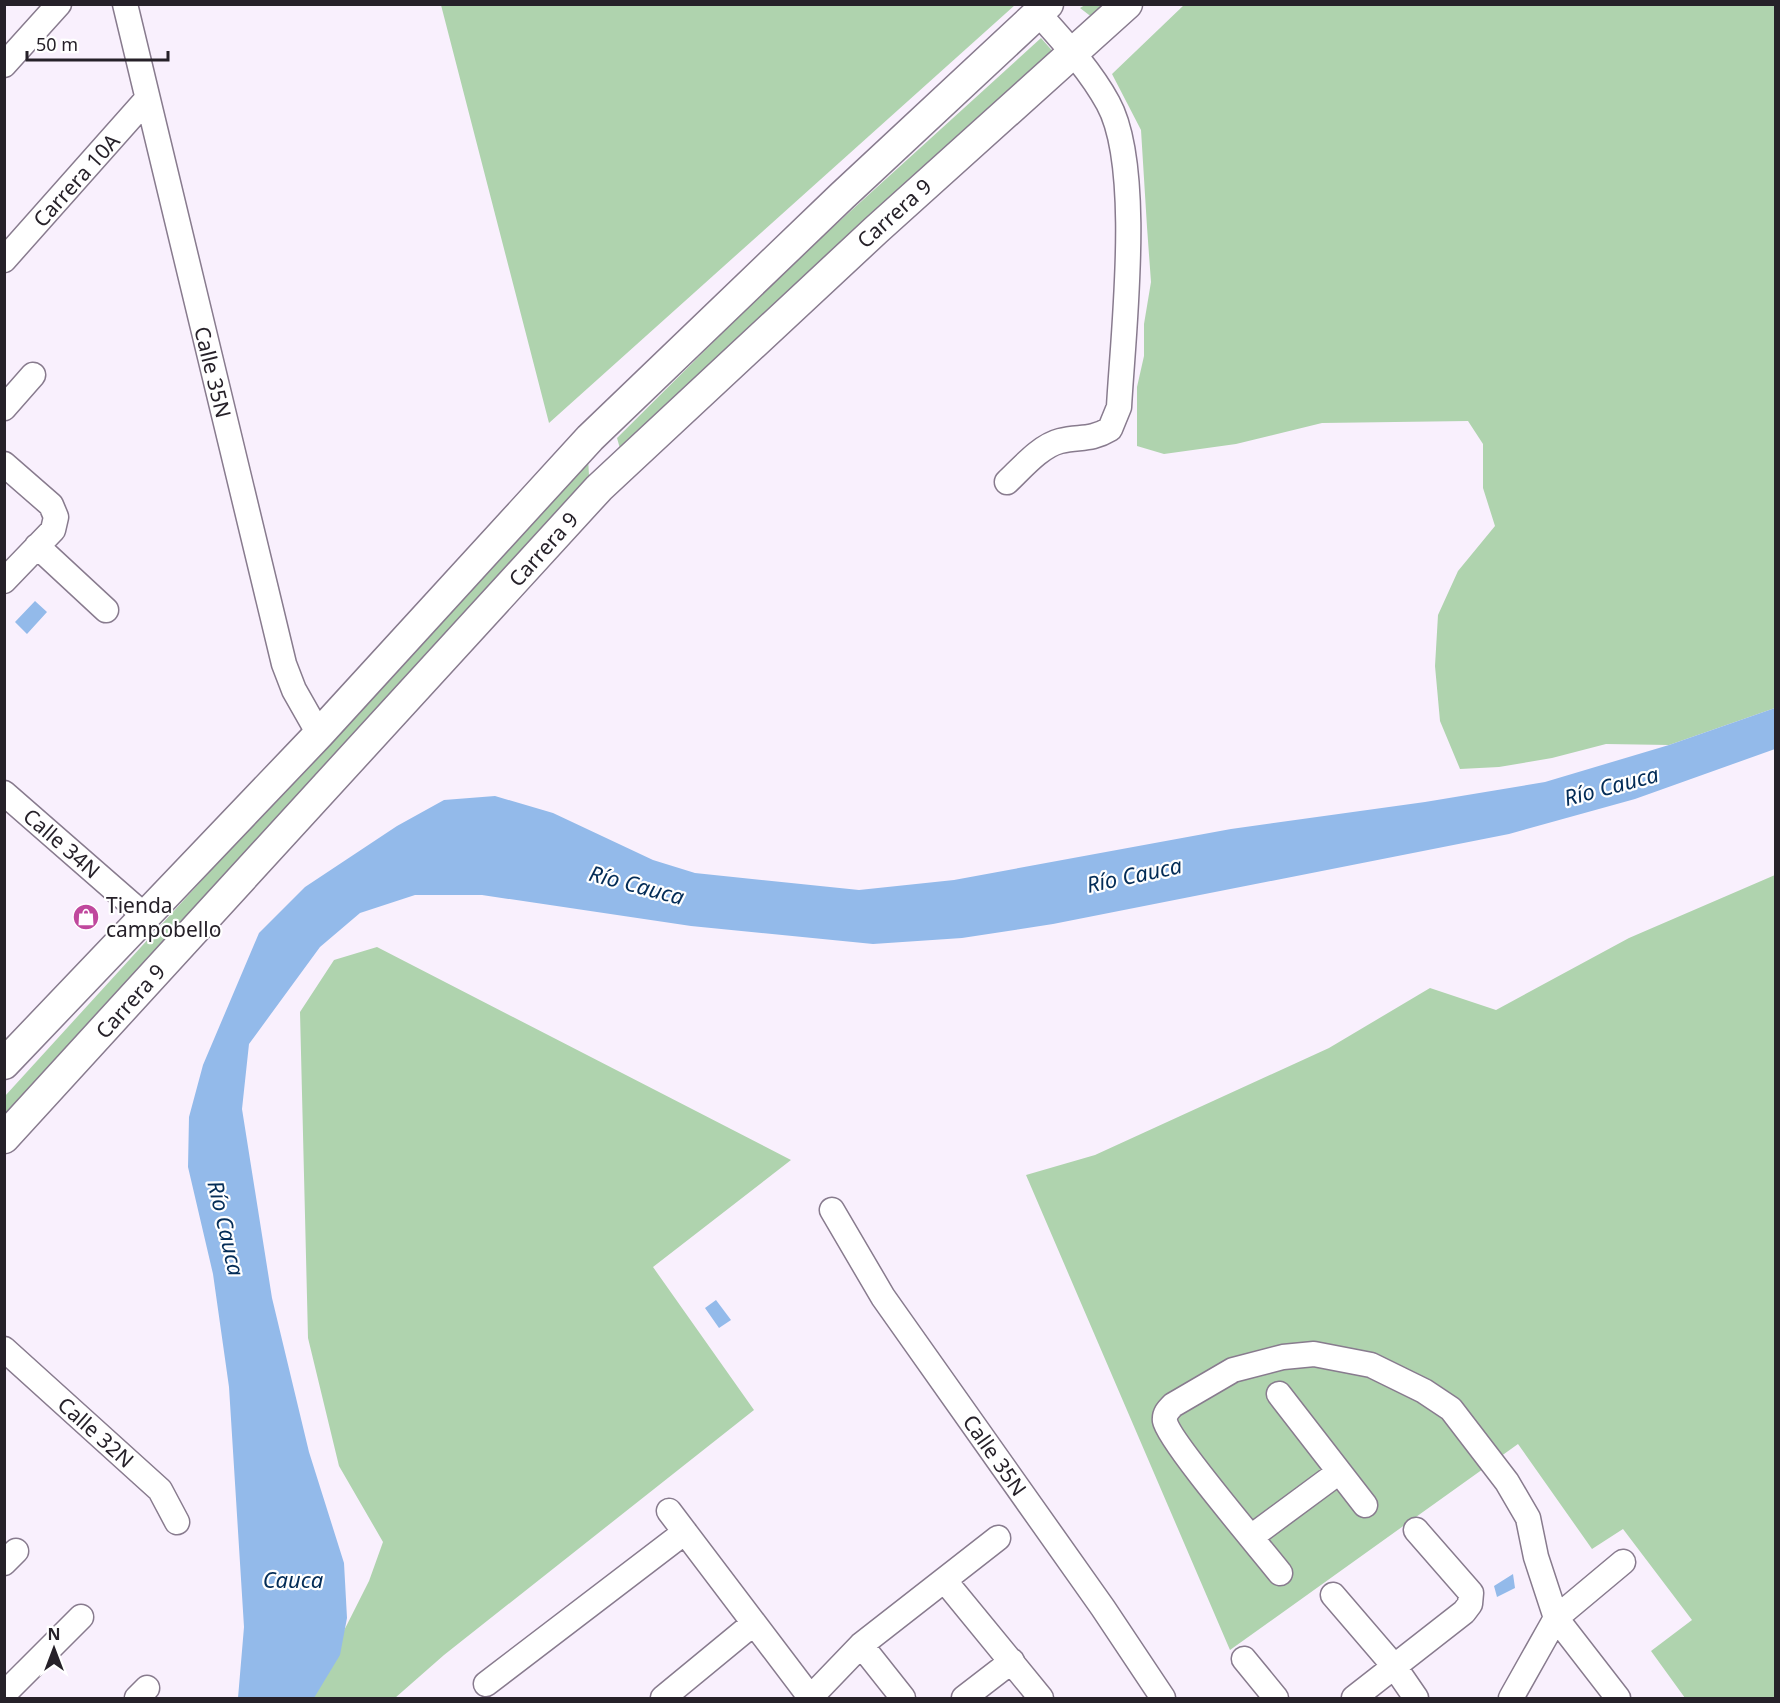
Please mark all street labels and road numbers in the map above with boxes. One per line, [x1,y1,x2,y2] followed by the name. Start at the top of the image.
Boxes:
[27,127,126,233] street label: Carrera 10A
[851,172,937,254] street label: Carrera 9
[188,323,238,421] street label: Calle 35N
[502,506,584,592] street label: Carrera 9
[18,802,106,884] street label: Calle 34N
[89,958,171,1044] street label: Carrera 9
[52,1390,140,1474] street label: Calle 32N
[957,1409,1033,1501] street label: Calle 35N

